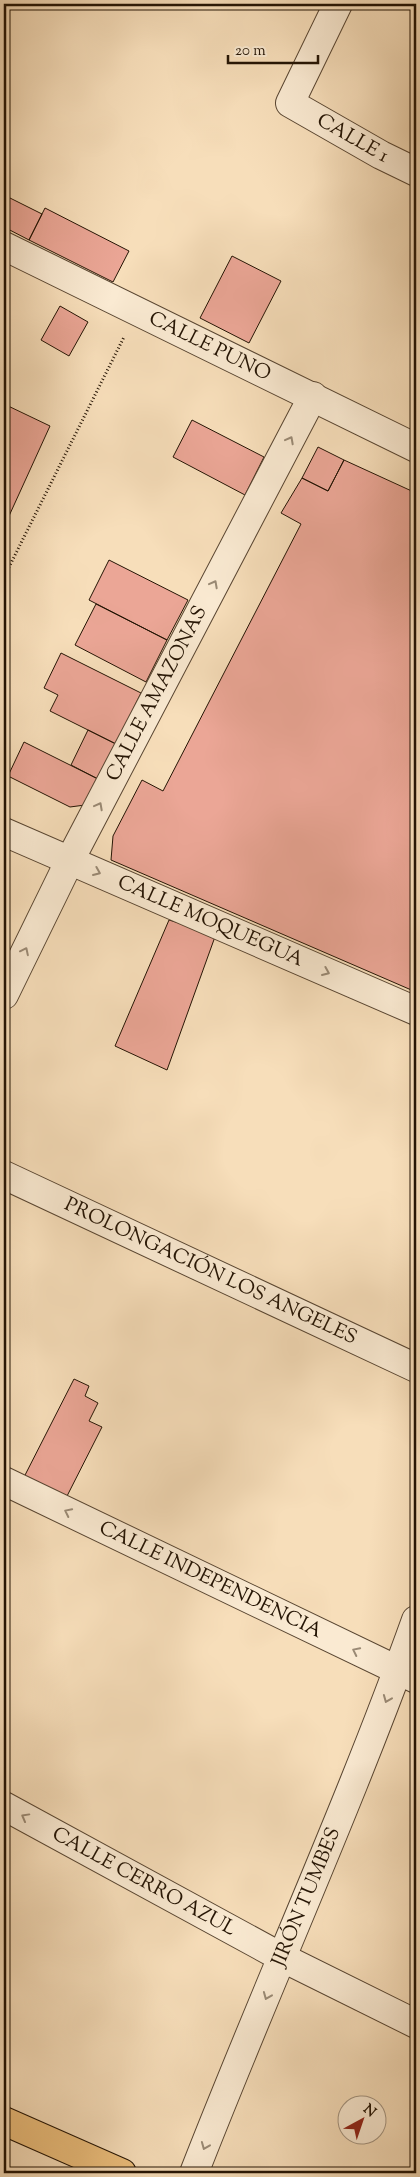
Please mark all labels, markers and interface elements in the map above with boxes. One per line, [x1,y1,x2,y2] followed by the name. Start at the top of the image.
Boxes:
[228,32,318,64] scale bar
[235,41,266,62] text: 20 m
[311,107,393,171] street label: CALLE 1
[144,305,276,389] street label: CALLE PUNO
[284,436,294,445] one-way arrow
[208,580,218,589] one-way arrow
[99,601,215,787] street label: CALLE AMAZONAS
[93,802,103,811] one-way arrow
[92,865,101,876] one-way arrow
[113,868,308,975] street label: CALLE MOQUEGUA
[19,947,29,956] one-way arrow
[321,965,330,976] one-way arrow
[59,1191,362,1353] street label: PROLONGACIÓN LOS ANGELES
[64,1508,73,1518] one-way arrow
[94,1514,327,1646] street label: CALLE INDEPENDENCIA
[353,1647,362,1657] one-way arrow
[383,1694,393,1703] one-way arrow
[21,1813,30,1823] one-way arrow
[46,1820,241,1944] street label: CALLE CERRO AZUL
[265,1823,349,1972] street label: JIRÓN TUMBES
[263,1991,273,1999] one-way arrow
[338,2094,388,2144] north arrow
[358,2100,380,2123] text: N
[201,2141,212,2150] one-way arrow

